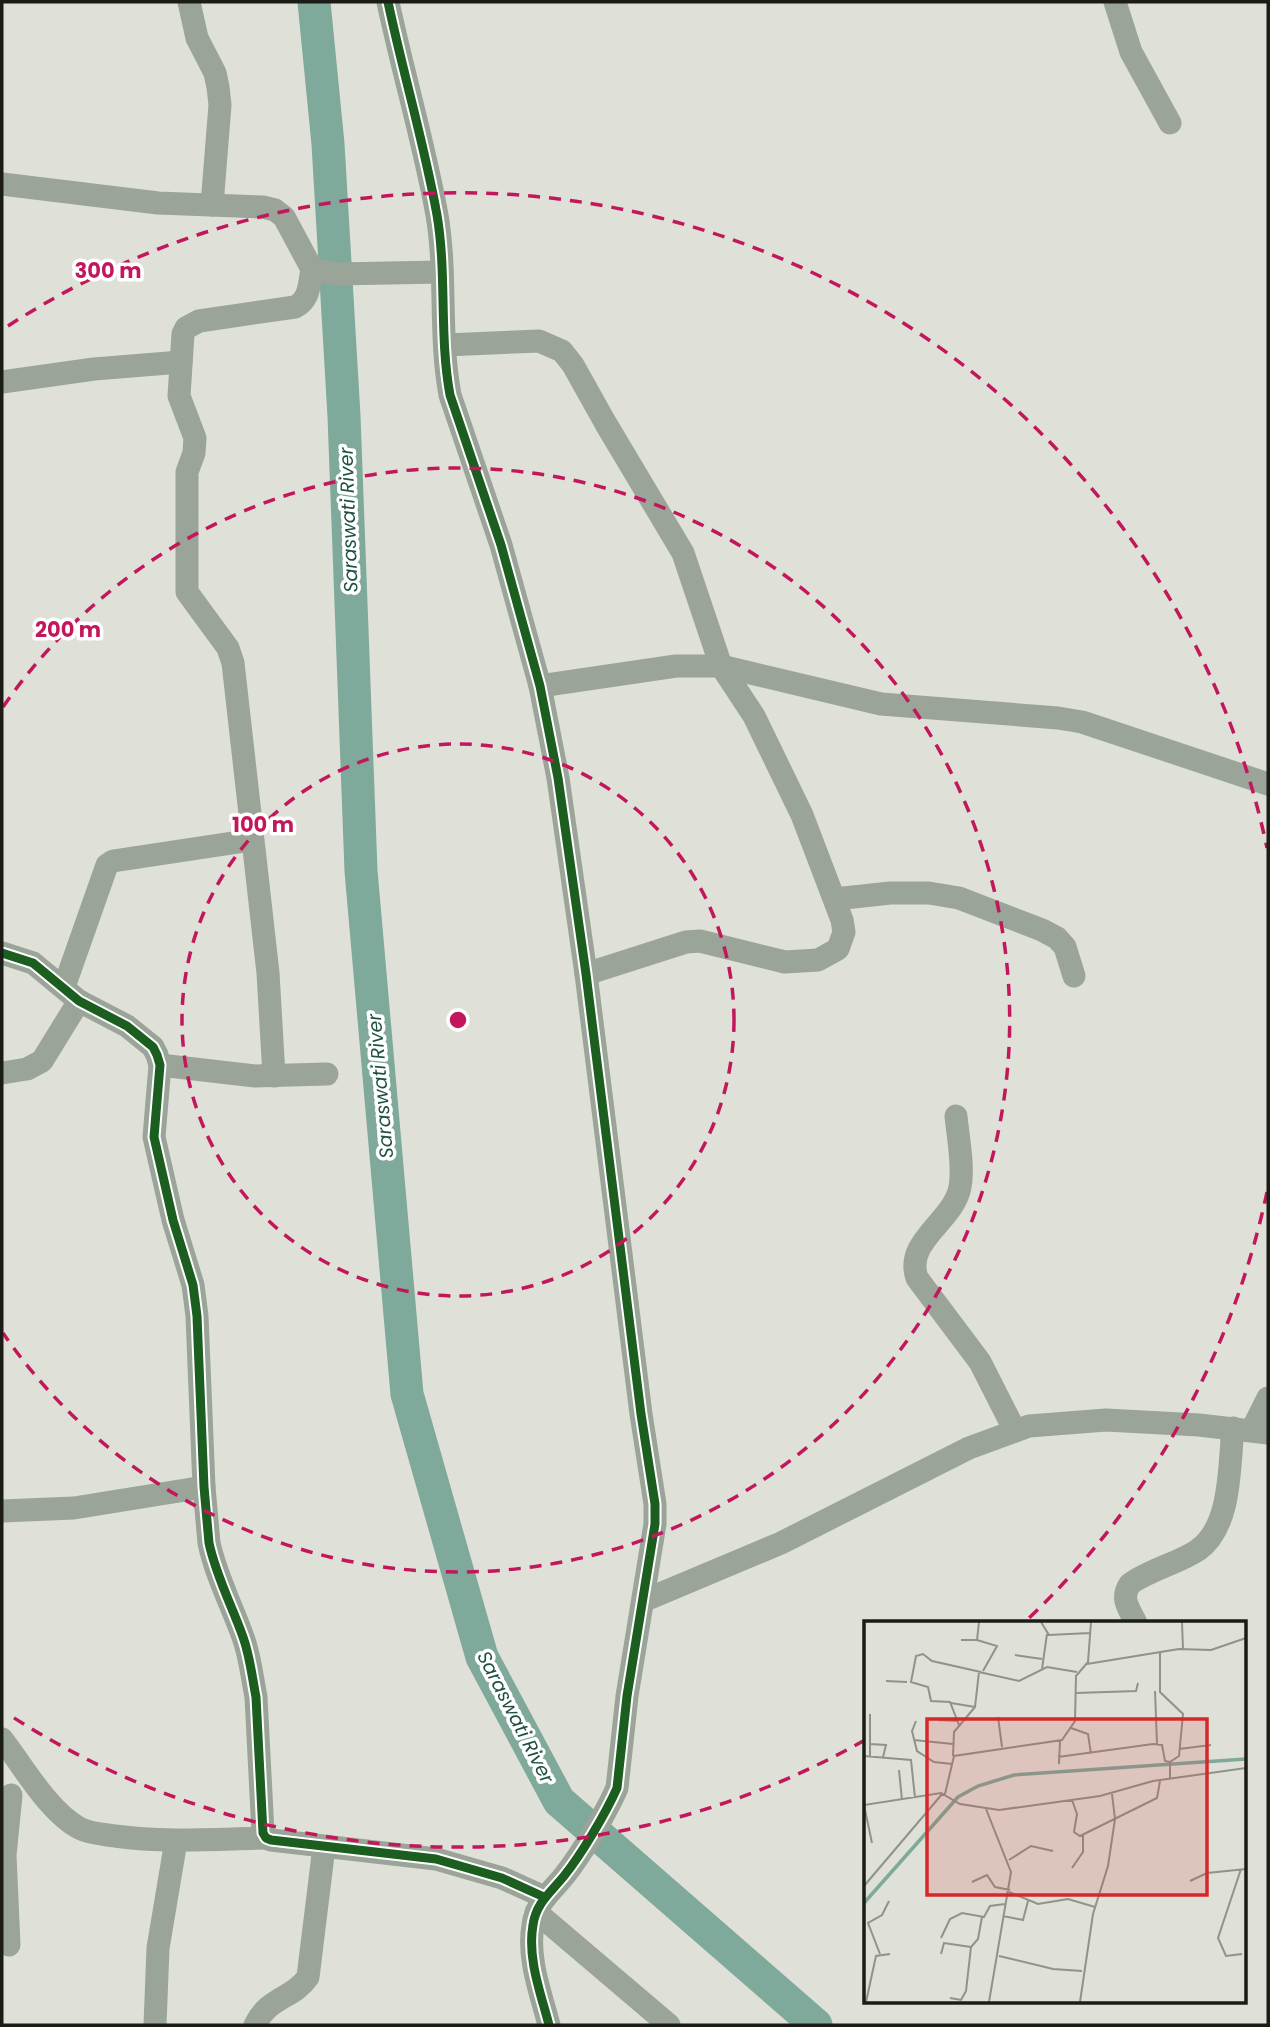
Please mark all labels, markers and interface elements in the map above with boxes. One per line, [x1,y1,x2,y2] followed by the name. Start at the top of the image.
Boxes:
[75,256,141,285] text: 300 m
[332,446,365,593] water label: Saraswati River
[35,615,101,644] text: 200 m
[232,810,294,839] text: 100 m
[446,1008,470,1032] centre of rings
[361,1012,400,1159] water label: Saraswati River
[864,1621,1246,2002] inset map
[471,1646,561,1789] water label: Saraswati River

